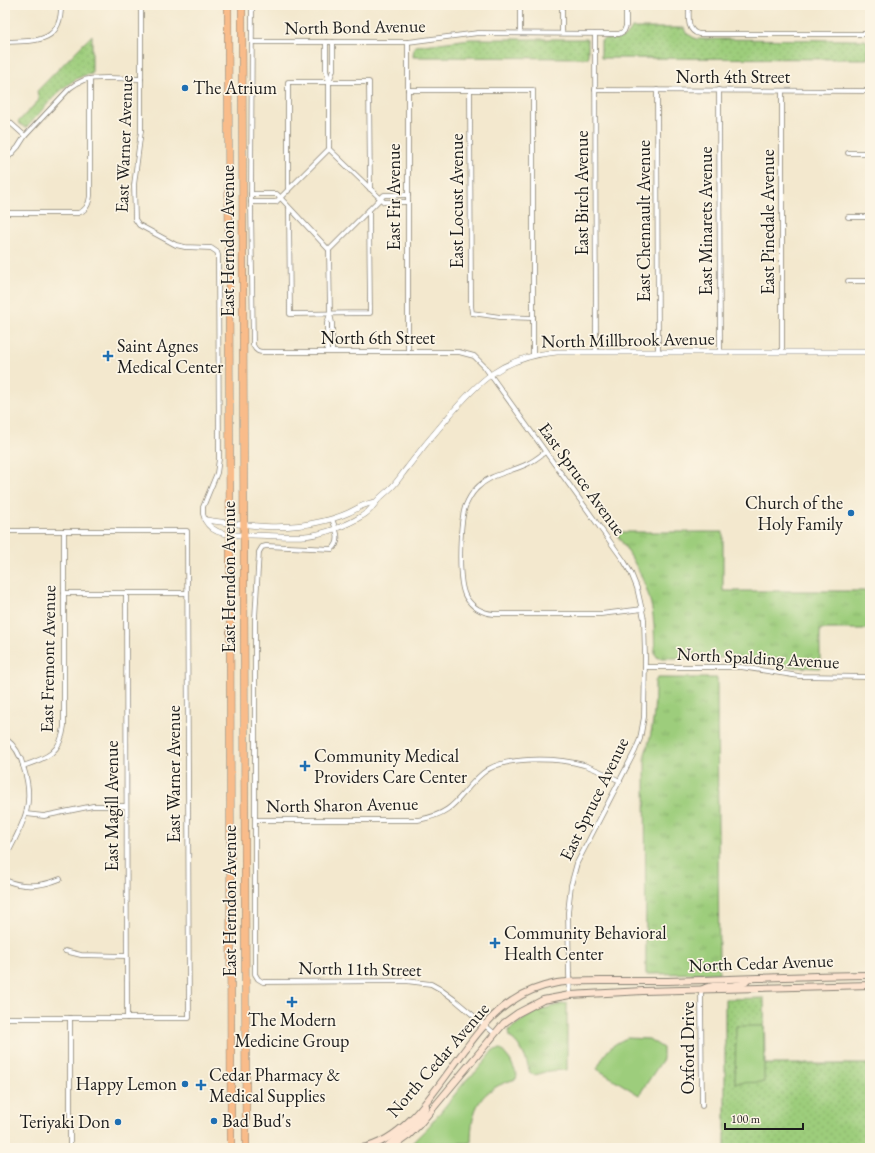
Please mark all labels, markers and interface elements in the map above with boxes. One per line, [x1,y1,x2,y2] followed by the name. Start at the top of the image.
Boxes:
[284,14,426,39] street label: North Bond Avenue
[676,65,791,88] street label: North 4th Street
[110,75,137,213] street label: East Warner Avenue
[193,76,277,99] place label: The Atrium
[180,83,190,93] marker: The Atrium
[570,131,593,255] street label: East Birch Avenue
[445,134,468,268] street label: East Locust Avenue
[632,140,655,302] street label: East Chennault Avenue
[382,144,405,250] street label: East Fir Avenue
[694,146,717,296] street label: East Minarets Avenue
[756,149,779,295] street label: East Pinedale Avenue
[216,165,239,317] street label: East Herndon Avenue
[321,326,436,349] street label: North 6th Street
[541,326,715,353] street label: North Millbrook Avenue
[117,334,223,378] place label: Saint Agnes Medical Center
[102,350,114,362] marker: Saint Agnes Medical Center
[534,418,631,540] street label: East Spruce Avenue
[745,491,843,535] place label: Church of the Holy Family
[217,501,240,653] street label: East Herndon Avenue
[846,508,856,518] marker: Church of the Holy Family
[35,585,60,733] street label: East Fremont Avenue
[676,642,840,673] street label: North Spalding Avenue
[162,705,185,843] street label: East Warner Avenue
[554,733,633,864] street label: East Spruce Avenue
[100,740,123,872] street label: East Magill Avenue
[314,744,467,788] place label: Community Medical Providers Care Center
[299,760,311,772] marker: Community Medical Providers Care Center
[266,792,418,817] street label: North Sharon Avenue
[218,825,241,977] street label: East Herndon Avenue
[504,921,667,965] place label: Community Behavioral Health Center
[489,937,501,949] marker: Community Behavioral Health Center
[688,948,834,977] street label: North Cedar Avenue
[298,956,422,981] street label: North 11th Street
[286,996,298,1008] marker: The Modern Medicine Group
[381,997,494,1122] street label: North Cedar Avenue
[676,1002,699,1094] street label: Oxford Drive
[235,1008,349,1052] place label: The Modern Medicine Group
[209,1063,341,1107] place label: Cedar Pharmacy & Medical Supplies
[76,1072,177,1095] place label: Happy Lemon
[180,1079,190,1089] marker: Happy Lemon
[196,1080,206,1090] marker: Cedar Pharmacy & Medical Supplies
[725,1105,803,1131] scale bar
[222,1109,291,1132] place label: Bad Bud's
[19,1110,110,1133] place label: Teriyaki Don
[731,1111,761,1127] text: 100 m
[209,1116,219,1126] marker: Bad Bud's
[113,1117,123,1127] marker: Teriyaki Don

